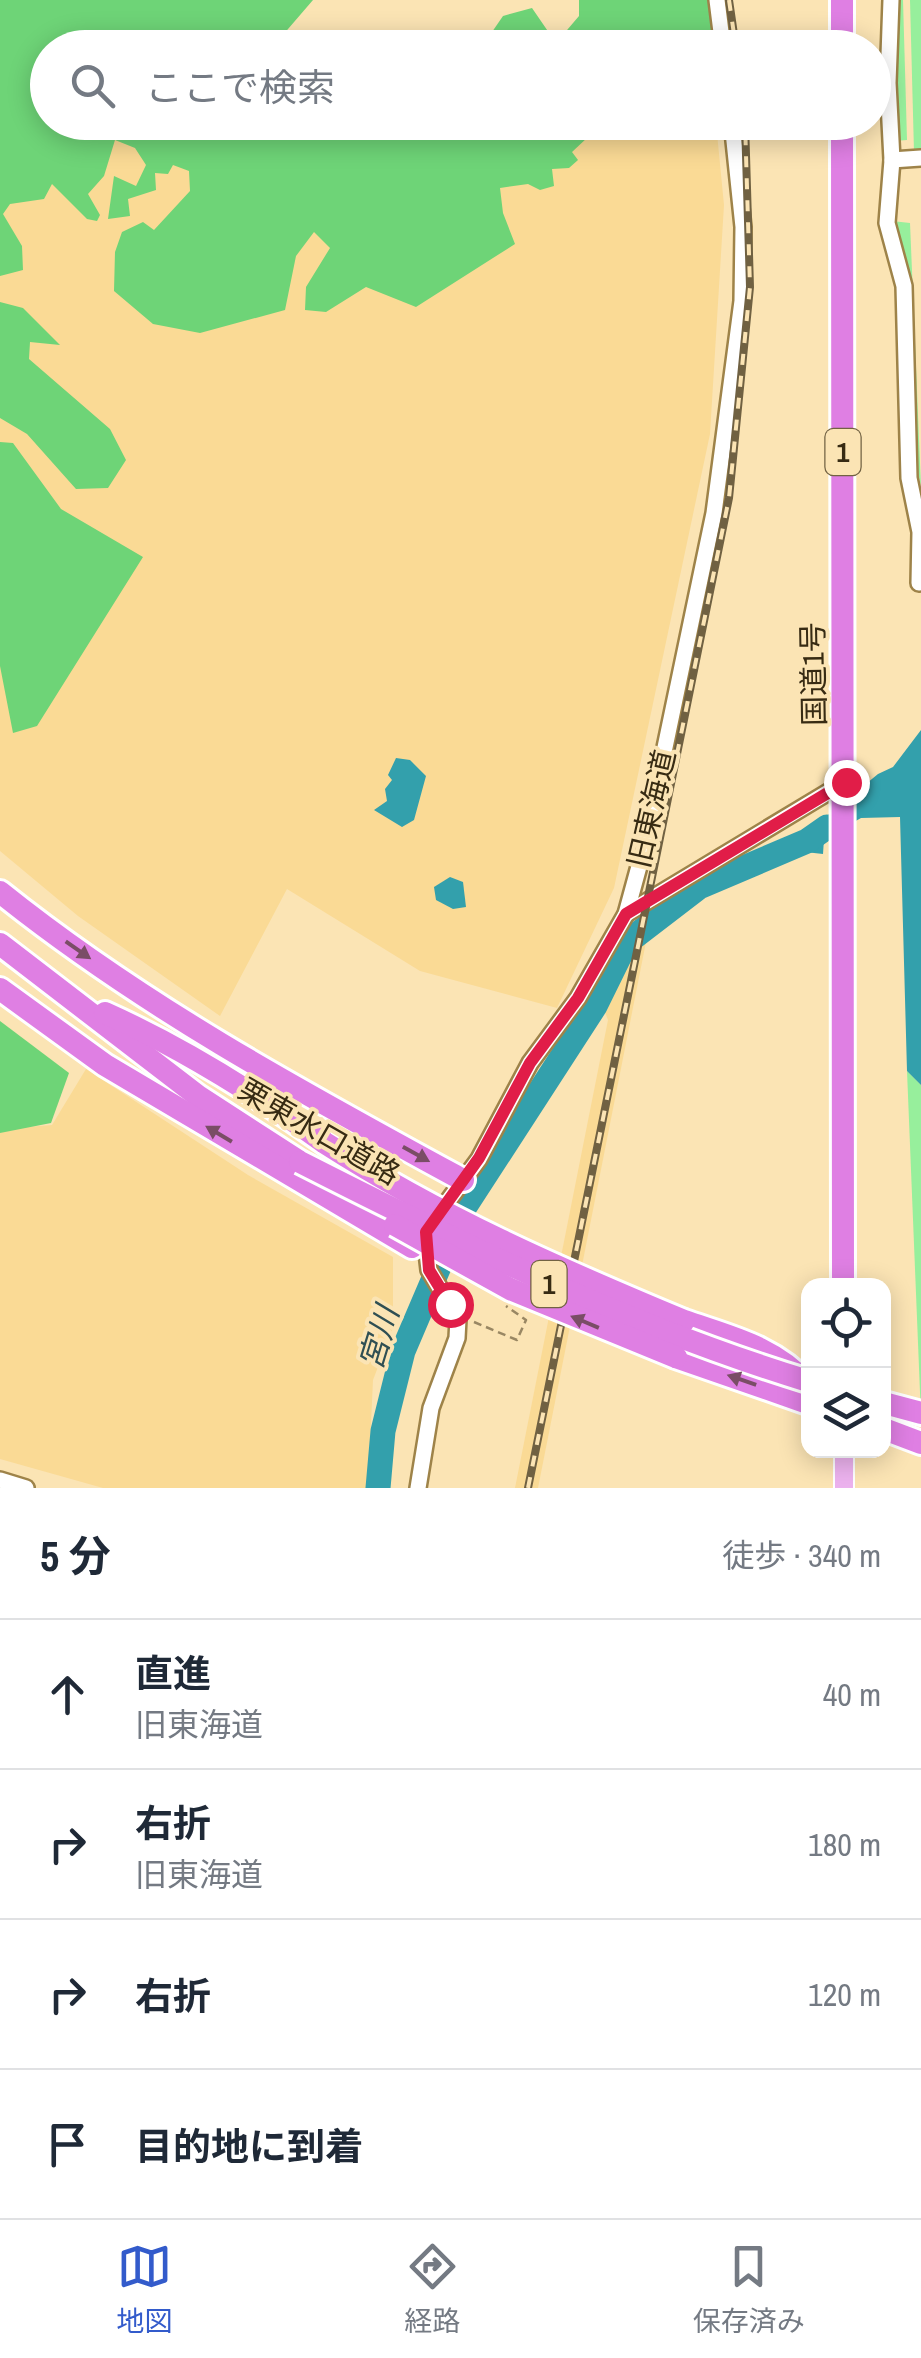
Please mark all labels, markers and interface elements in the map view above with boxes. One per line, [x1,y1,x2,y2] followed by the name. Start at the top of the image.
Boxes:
[30,30,891,140] search box
[65,58,120,113] icon: search
[145,62,335,113] text: ここで検索
[826,429,860,475] road number: 1
[792,622,834,726] street label: 国道1号
[618,746,684,872] street label: 旧東海道
[824,760,870,806] route end
[65,940,91,959] one-way arrow
[232,1069,407,1193] street label: 栗東水口道路
[205,1126,233,1143] one-way arrow
[401,1146,430,1163] one-way arrow
[532,1261,566,1307] road number: 1
[801,1278,891,1458] map controls
[801,1278,891,1368] button: locate
[428,1282,474,1328] route start
[349,1298,409,1375] water label: 宮川
[570,1314,600,1330] one-way arrow
[801,1368,891,1458] button: layers
[727,1372,757,1387] one-way arrow
[40,1528,111,1584] text: 5 分
[722,1534,881,1577] text: 徒歩 · 340 m
[135,1648,211,1699] text: 直進
[40,1667,95,1722] icon: ahead
[823,1673,881,1716] text: 40 m
[135,1703,263,1746] text: 旧東海道
[135,1798,211,1849] text: 右折
[40,1817,95,1872] icon: right
[808,1823,881,1866] text: 180 m
[135,1853,263,1896] text: 旧東海道
[40,1967,95,2022] icon: right
[135,1971,211,2022] text: 右折
[808,1973,881,2016] text: 120 m
[40,2117,95,2172] icon: arrive
[135,2121,363,2172] text: 目的地に到着
[116,2239,172,2340] tab: 地図
[404,2239,461,2340] tab: 経路
[693,2239,805,2340] tab: 保存済み

